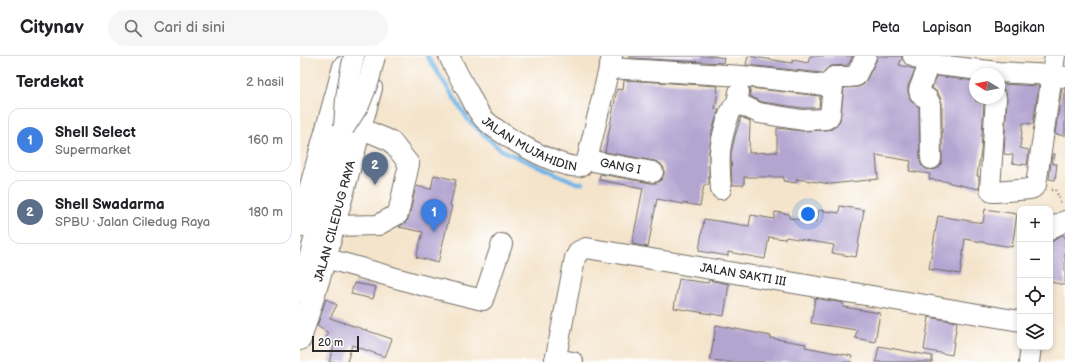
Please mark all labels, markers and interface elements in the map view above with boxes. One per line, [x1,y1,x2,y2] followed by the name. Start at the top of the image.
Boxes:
[108,10,388,46] search box
[20,16,84,39] text: Citynav
[122,17,144,39] icon: search
[154,18,225,37] text: Cari di sini
[872,19,900,36] text: Peta
[922,19,972,36] text: Lapisan
[994,19,1045,36] text: Bagikan
[969,68,1005,104] north arrow
[16,72,84,92] text: Terdekat
[246,74,284,90] text: 2 hasil
[478,114,578,175] street label: JALAN MUJAHIDIN
[55,123,136,142] text: Shell Select
[27,132,33,148] text: 1
[248,132,283,148] text: 160 m
[55,142,131,158] text: Supermarket
[362,152,388,185] pin: 2
[599,156,642,178] street label: GANG I
[311,158,359,283] street label: JALAN CILEDUG RAYA
[55,195,165,214] text: Shell Swadarma
[421,199,447,232] pin: 1
[26,204,34,220] text: 2
[248,204,283,220] text: 180 m
[798,204,818,224] your location
[1017,206,1053,350] map controls
[1017,206,1053,242] button: +
[55,214,210,230] text: SPBU · Jalan Ciledug Raya
[1017,242,1053,278] button: −
[699,260,788,290] street label: JALAN SAKTI III
[1017,278,1053,314] button: locate
[1017,314,1053,350] button: layers
[312,334,359,353] scale bar
[318,336,343,349] text: 20 m

